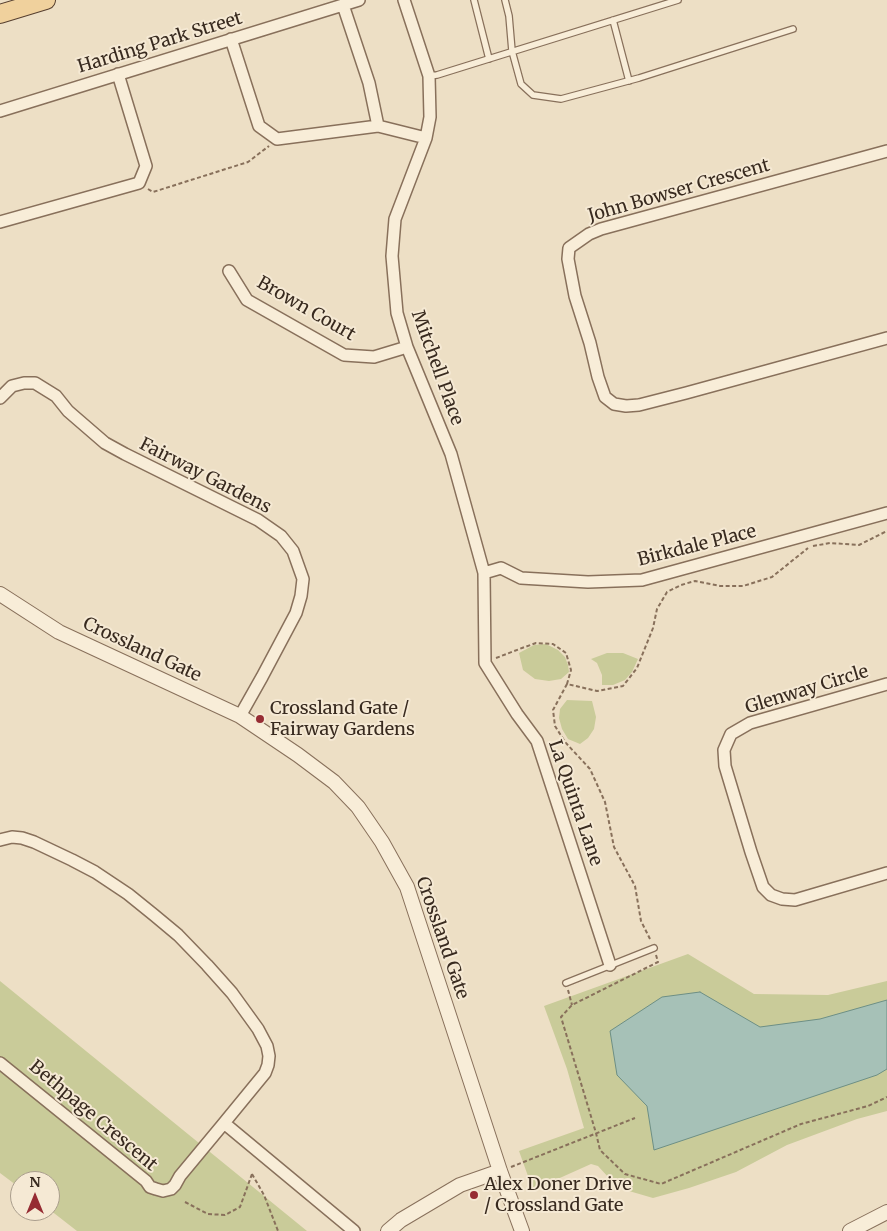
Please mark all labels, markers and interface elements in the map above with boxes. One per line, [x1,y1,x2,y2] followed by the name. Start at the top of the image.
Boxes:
[75,8,245,78] street label: Harding Park Street
[586,155,772,227] street label: John Bowser Crescent
[253,272,359,346] street label: Brown Court
[406,308,468,428] street label: Mitchell Place
[136,433,274,519] street label: Fairway Gardens
[635,521,759,571] street label: Birkdale Place
[79,613,205,687] street label: Crossland Gate
[743,661,871,719] street label: Glenway Circle
[270,698,415,741] place label: Crossland Gate / Fairway Gardens
[254,713,266,725] marker: Crossland Gate / Fairway Gardens
[543,737,607,869] street label: La Quinta Lane
[411,874,473,1002] street label: Crossland Gate
[25,1056,161,1176] street label: Bethpage Crescent
[10,1171,60,1221] north arrow
[29,1173,41,1191] text: N
[484,1174,632,1216] place label: Alex Doner Drive / Crossland Gate
[468,1189,480,1201] marker: Alex Doner Drive / Crossland Gate

